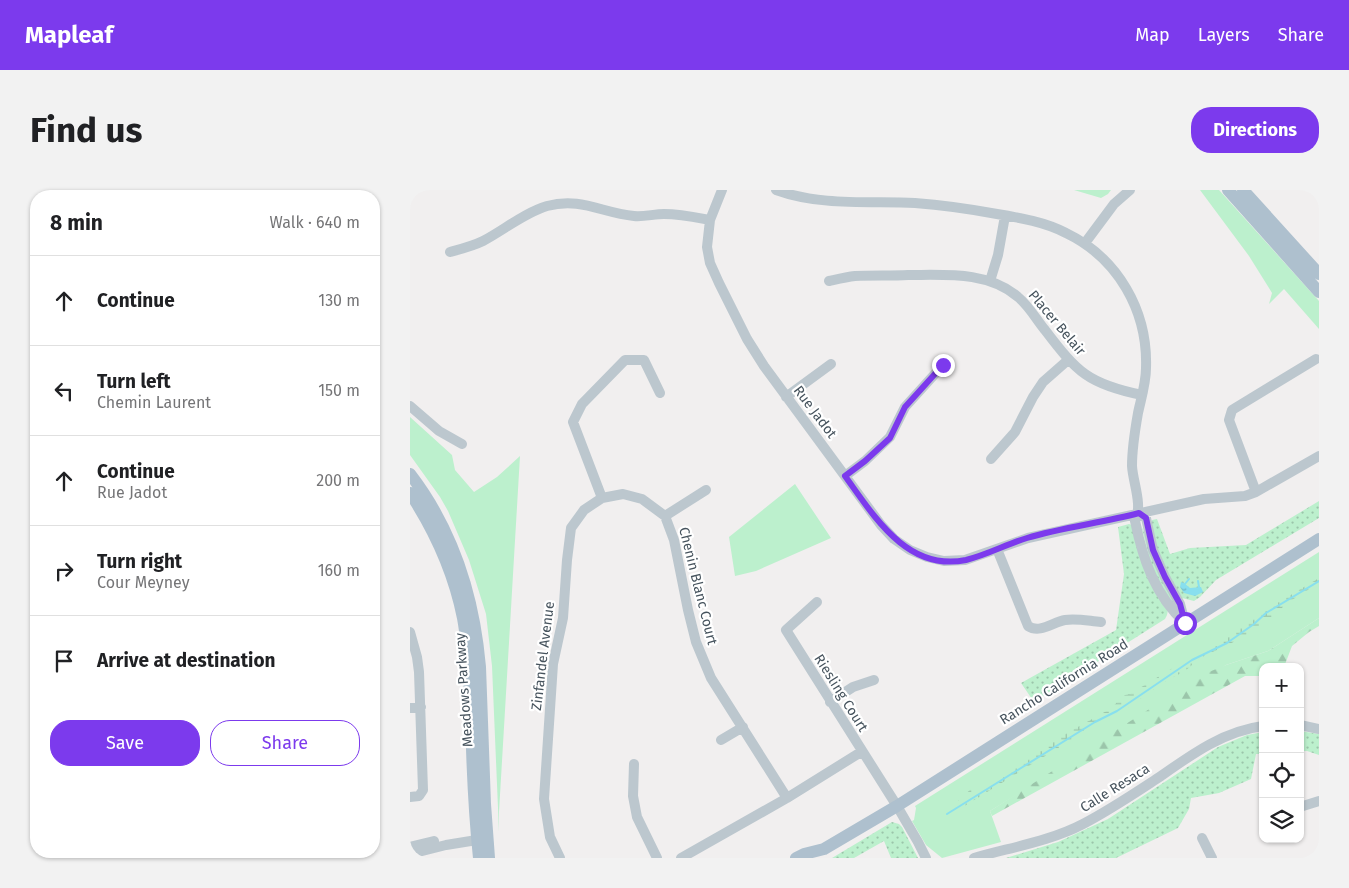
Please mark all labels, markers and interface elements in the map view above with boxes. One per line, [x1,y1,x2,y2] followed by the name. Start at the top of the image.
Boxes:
[25,21,113,49] text: Mapleaf
[1135,24,1170,46] text: Map
[1198,24,1250,46] text: Layers
[1278,24,1324,46] text: Share
[1191,107,1319,153] button: Directions
[30,109,142,151] text: Find us
[50,210,103,236] text: 8 min
[270,213,360,232] text: Walk · 640 m
[50,287,78,315] icon: ahead
[1025,287,1090,360] street label: Placer Belair
[97,289,175,312] text: Continue
[318,291,360,310] text: 130 m
[932,354,955,377] route end
[97,370,171,393] text: Turn left
[50,377,78,405] icon: left
[318,381,360,400] text: 150 m
[790,382,841,442] street label: Rue Jadot
[97,393,211,412] text: Chemin Laurent
[97,460,175,483] text: Continue
[50,467,78,495] icon: ahead
[316,471,360,490] text: 200 m
[97,483,167,502] text: Rue Jadot
[675,525,721,648] street label: Chenin Blanc Court
[97,550,182,573] text: Turn right
[50,557,78,585] icon: right
[318,561,360,580] text: 160 m
[97,573,190,592] text: Cour Meyney
[528,600,558,712] street label: Zinfandel Avenue
[1174,612,1197,635] route start
[452,632,476,748] street label: Meadows Parkway
[997,636,1131,728] street label: Rancho California Road
[50,647,78,675] icon: arrive
[97,649,276,672] text: Arrive at destination
[810,651,872,736] street label: Riesling Court
[1259,663,1304,843] map controls
[1259,663,1304,708] button: +
[1259,708,1304,753] button: −
[50,720,200,766] button: Save
[210,720,360,766] button: Share
[1259,753,1304,798] button: locate
[1077,760,1153,816] street label: Calle Resaca
[1259,798,1304,843] button: layers

